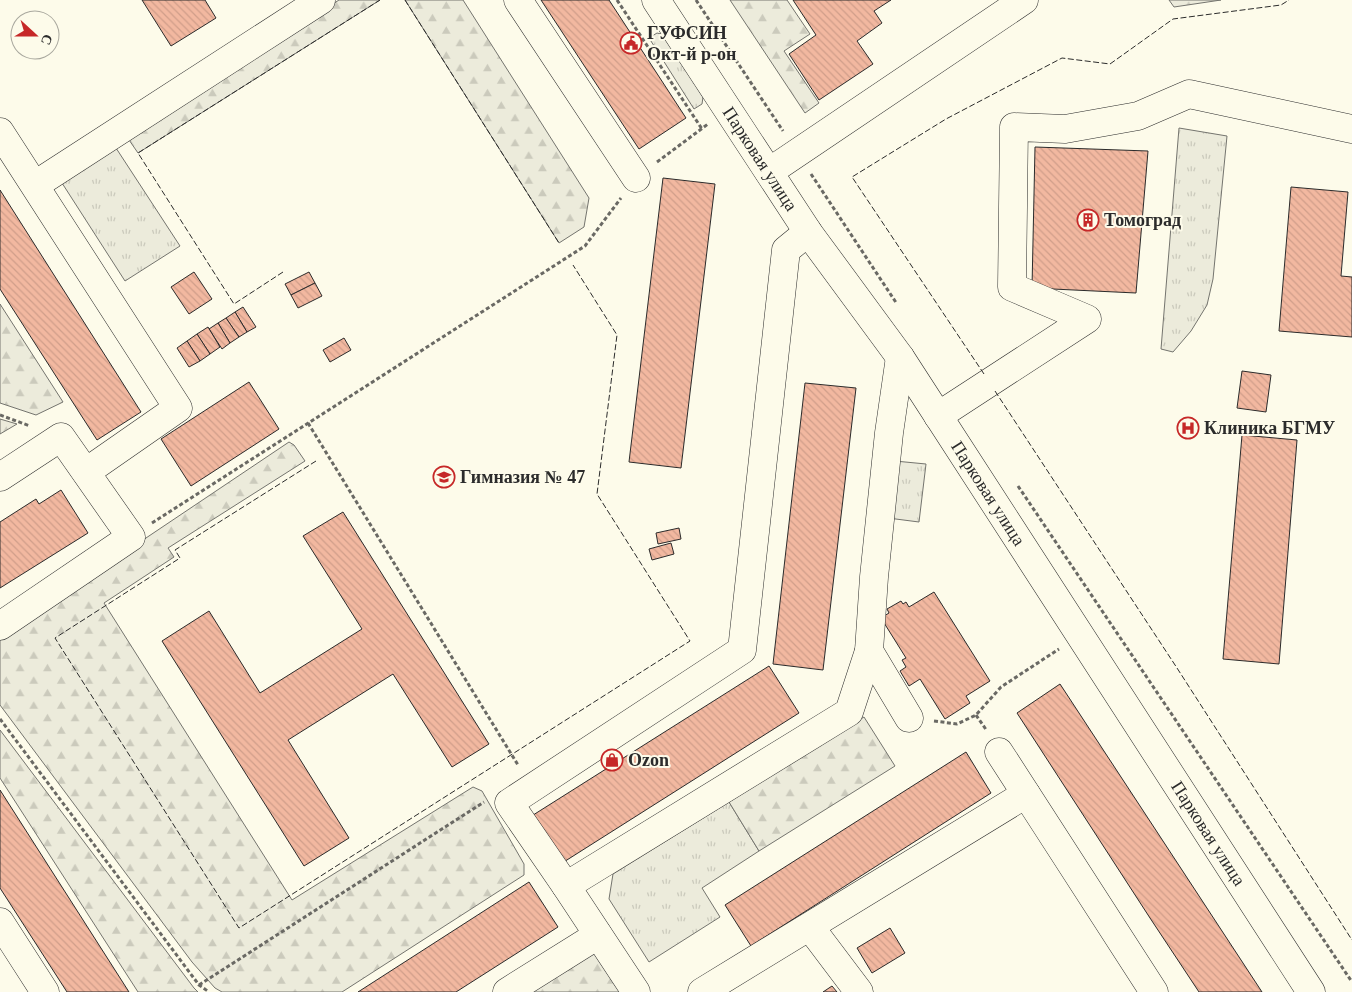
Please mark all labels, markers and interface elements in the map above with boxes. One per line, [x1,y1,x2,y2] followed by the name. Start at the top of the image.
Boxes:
[10,10,60,60] north arrow
[647,23,736,64] place label: ГУФСИН Окт-й р-он
[619,31,643,55] public building icon: ГУФСИН Окт-й р-он
[38,32,55,47] text: С
[719,103,801,215] street label: Парковая улица
[1076,208,1100,232] building icon: Томоград
[1104,210,1181,230] place label: Томоград
[1176,416,1200,440] hospital icon: Клиника БГМУ
[1204,418,1335,438] place label: Клиника БГМУ
[947,437,1029,549] street label: Парковая улица
[432,465,456,489] school or university icon: Гимназия № 47
[460,467,585,487] place label: Гимназия № 47
[600,748,624,772] shop icon: Ozon
[628,750,669,770] place label: Ozon
[1167,777,1249,889] street label: Парковая улица

